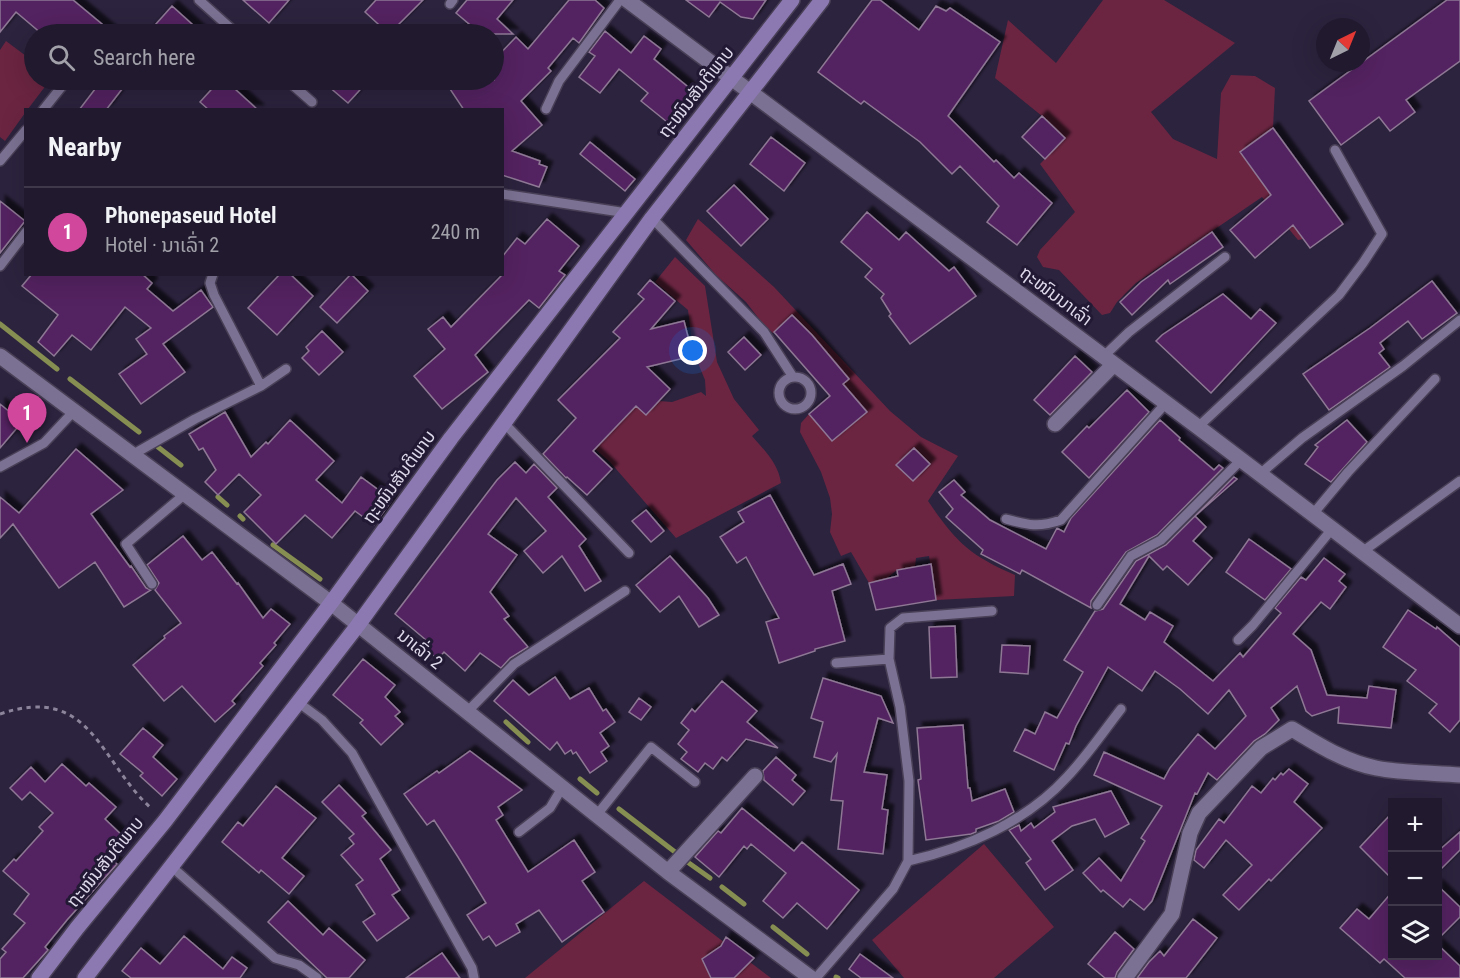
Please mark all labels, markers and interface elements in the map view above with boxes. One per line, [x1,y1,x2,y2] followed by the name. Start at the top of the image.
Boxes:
[1316,18,1370,72] north arrow
[24,24,504,90] search box
[45,41,78,74] icon: search
[653,42,738,142] street label: ຖະໜົນສັນຕິພາບ
[93,45,195,70] text: Search here
[48,132,122,162] text: Nearby
[105,203,276,228] text: Phonepaseud Hotel
[62,220,73,244] text: 1
[431,220,480,244] text: 240 m
[105,233,219,257] text: Hotel · ນາເລົ່າ 2
[1016,260,1098,330] street label: ຖະໜົນນາເລົ່າ
[678,336,707,365] your location
[8,394,46,443] pin: 1
[358,426,440,528] street label: ຖະໜົນສັນຕິພາບ
[393,623,448,673] street label: ນາເລົ່າ 2
[1388,798,1442,960] map controls
[1388,798,1442,852] button: +
[62,812,148,911] street label: ຖະໜົນສັນຕິພາບ
[1388,852,1442,906] button: −
[1388,906,1442,960] button: layers

